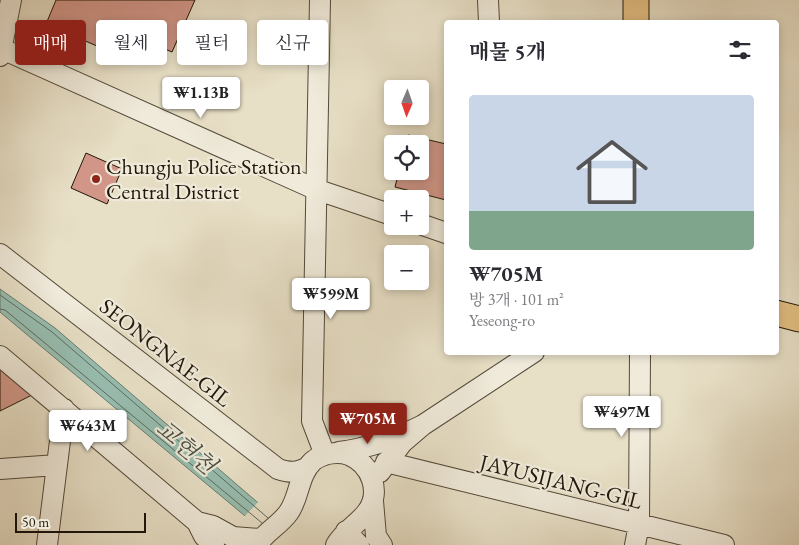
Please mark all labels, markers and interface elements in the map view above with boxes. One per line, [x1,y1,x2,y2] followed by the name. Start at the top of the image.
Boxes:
[15,20,86,65] chip: 매매
[96,20,167,65] chip: 월세
[177,20,247,65] chip: 필터
[257,20,328,65] chip: 신규
[726,36,754,64] icon: filters
[469,38,546,65] text: 매물 5개
[160,76,242,119] pin: ₩1.13B
[384,80,429,125] north arrow
[384,80,429,290] map controls
[173,82,229,103] text: ₩1.13B
[567,127,657,217] icon: home
[384,135,429,180] button: locate
[106,152,302,206] place label: Chungju Police Station Central District
[90,173,102,185] marker: Chungju Police Station Central District
[384,190,429,235] button: +
[384,245,429,290] button: −
[469,260,543,287] text: ₩705M
[296,278,366,320] pin: ₩599M
[303,283,359,304] text: ₩599M
[469,289,564,310] text: 방 3개 · 101 m²
[94,292,238,413] street label: SEONGNAE-GIL
[469,310,535,331] text: Yeseong-ro
[587,396,657,438] pin: ₩497M
[594,401,650,422] text: ₩497M
[333,402,403,445] pin: ₩705M
[340,408,396,429] text: ₩705M
[53,410,123,452] pin: ₩643M
[150,412,224,482] water label: 교현천
[60,415,116,436] text: ₩643M
[475,447,645,516] street label: JAYUSIJANG-GIL
[15,510,146,533] scale bar
[22,513,49,531] text: 50 m

